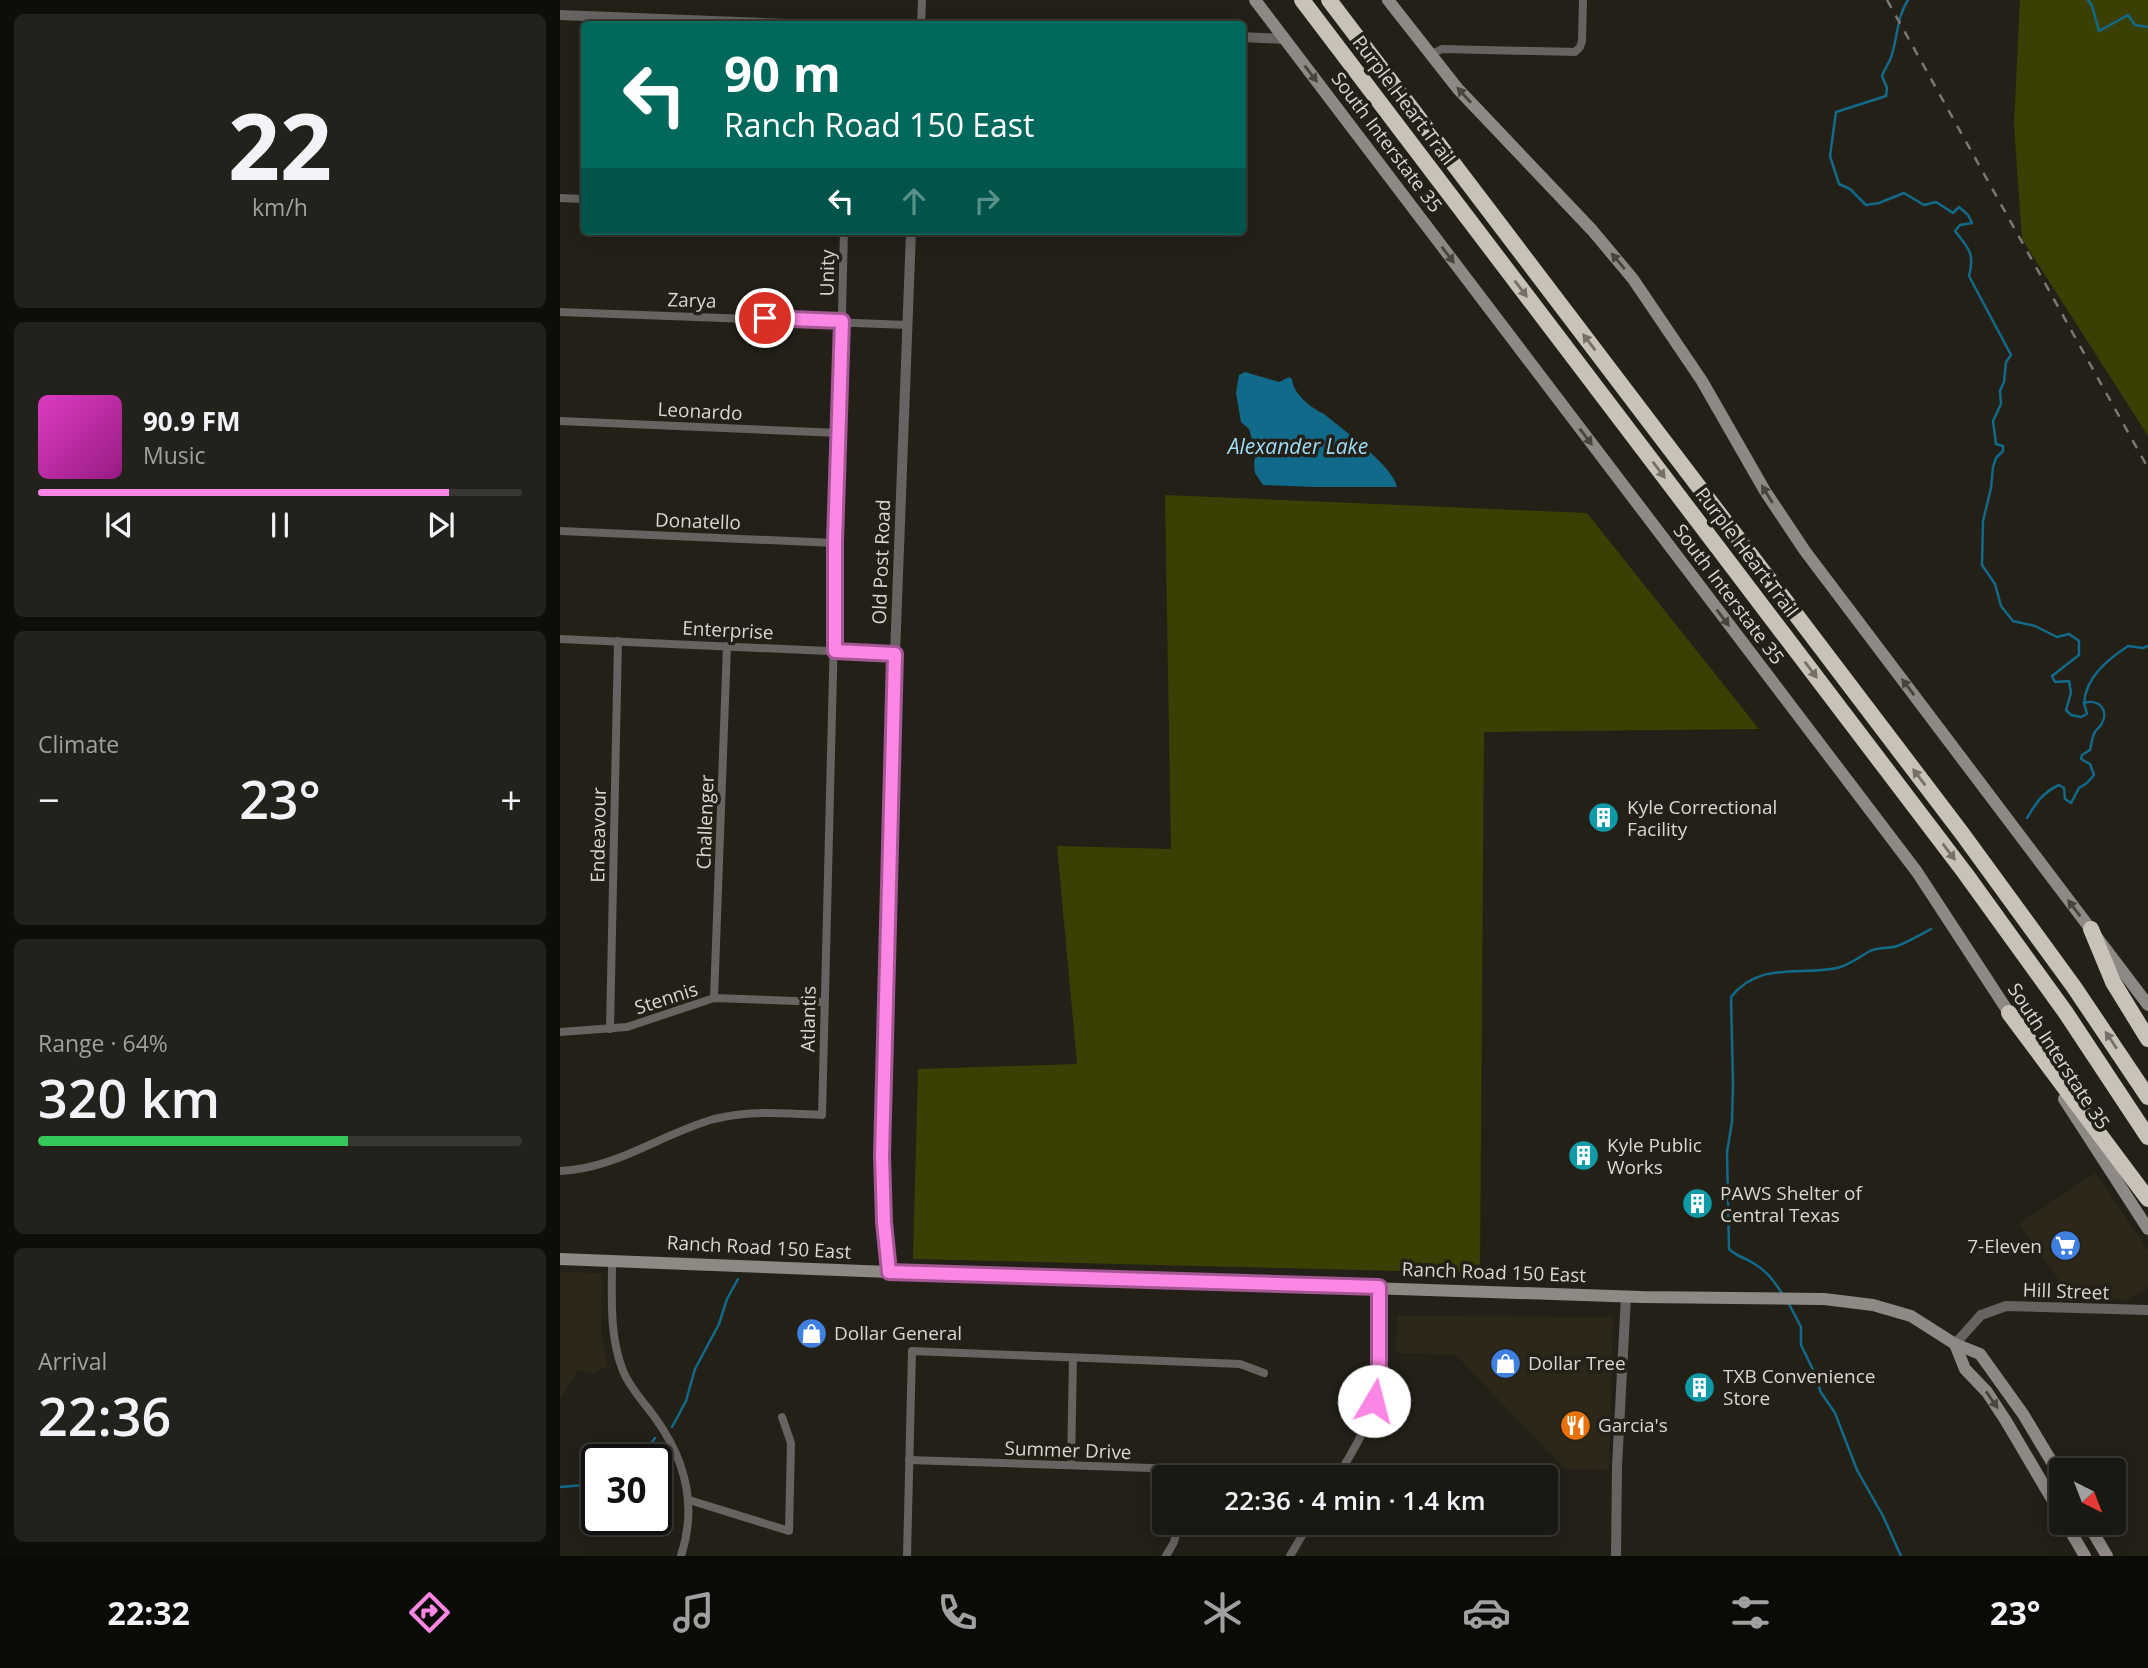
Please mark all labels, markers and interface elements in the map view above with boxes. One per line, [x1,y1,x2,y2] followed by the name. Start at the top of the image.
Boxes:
[1347,30,1461,170] street label: Purple Heart Trail
[724,40,841,106] text: 90 m
[609,49,700,140] icon: left
[1303,65,1317,83] one-way arrow
[1326,66,1448,218] street label: South Interstate 35
[228,83,332,207] text: 22
[1456,87,1472,104] one-way arrow
[724,103,1035,146] text: Ranch Road 150 East
[822,182,860,220] icon: left
[895,182,933,220] icon: ahead
[968,182,1006,220] icon: right
[252,191,308,223] text: km/h
[1441,246,1455,264] one-way arrow
[814,249,840,297] street label: Unity
[1611,253,1626,271] one-way arrow
[1514,279,1528,298] one-way arrow
[667,286,717,314] street label: Zarya
[735,288,795,348] pin
[746,299,784,337] icon: arrive
[1582,333,1596,351] one-way arrow
[657,396,743,426] street label: Leonardo
[143,403,241,439] text: 90.9 FM
[1578,427,1593,445] one-way arrow
[1226,432,1368,460] water label: Alexander Lake
[143,439,206,471] text: Music
[1651,461,1665,479] one-way arrow
[1690,482,1804,622] street label: Purple Heart Trail
[1760,485,1774,503] one-way arrow
[866,499,896,625] street label: Old Post Road
[100,506,138,544] icon: previous
[261,506,299,544] icon: pause
[422,506,460,544] icon: next
[655,507,741,535] street label: Donatello
[1668,518,1790,670] street label: South Interstate 35
[1716,609,1730,627] one-way arrow
[682,615,774,645] street label: Enterprise
[1804,661,1818,680] one-way arrow
[1900,679,1915,697] one-way arrow
[38,728,119,760] text: Climate
[239,763,321,834] text: 23°
[1912,768,1926,786] one-way arrow
[38,773,60,825] text: −
[500,773,522,825] text: +
[690,774,720,870] street label: Challenger
[584,787,612,883] street label: Endeavour
[1627,794,1777,842] place label: Kyle Correctional Facility
[1587,801,1621,835] building icon: Kyle Correctional Facility
[1941,842,1956,860] one-way arrow
[2068,899,2082,917] one-way arrow
[631,976,701,1020] street label: Stennis
[2002,978,2116,1134] street label: South Interstate 35
[794,986,822,1052] street label: Atlantis
[38,1027,168,1059] text: Range · 64%
[2104,1030,2117,1050] one-way arrow
[38,1062,220,1133] text: 320 km
[1607,1132,1702,1180] place label: Kyle Public Works
[1567,1139,1601,1173] building icon: Kyle Public Works
[1720,1180,1863,1228] place label: PAWS Shelter of Central Texas
[1680,1187,1714,1221] building icon: PAWS Shelter of Central Texas
[666,1229,852,1265] street label: Ranch Road 150 East
[2048,1229,2082,1263] supermarket icon: 7-Eleven
[1967,1233,2042,1259] place label: 7-Eleven
[1401,1256,1587,1288] street label: Ranch Road 150 East
[2022,1277,2110,1306] street label: Hill Street
[794,1316,828,1350] shop icon: Dollar General
[834,1320,962,1346] place label: Dollar General
[38,1345,107,1377] text: Arrival
[1488,1346,1522,1380] shop icon: Dollar Tree
[1528,1350,1626,1376] place label: Dollar Tree
[1723,1363,1875,1411] place label: TXB Convenience Store
[1337,1364,1411,1438] position arrow
[1683,1370,1717,1404] building icon: TXB Convenience Store
[38,1380,171,1451] text: 22:36
[1985,1390,1998,1410] one-way arrow
[1558,1408,1592,1442] restaurant icon: Garcia's
[1598,1412,1668,1438] place label: Garcia's
[1004,1435,1132,1465] street label: Summer Drive
[581,1444,672,1535] speed limit sign: 30
[2049,1458,2126,1535] north arrow
[2049,1458,2126,1535] map controls
[1224,1482,1486,1518] text: 22:36 · 4 min · 1.4 km
[405,1588,454,1637] icon: directions
[669,1588,718,1637] icon: music
[933,1588,982,1637] icon: phone
[1198,1588,1247,1637] icon: climate
[1462,1588,1511,1637] icon: car
[1726,1588,1775,1637] icon: filters
[108,1591,190,1634] text: 22:32
[1990,1591,2040,1634] text: 23°

